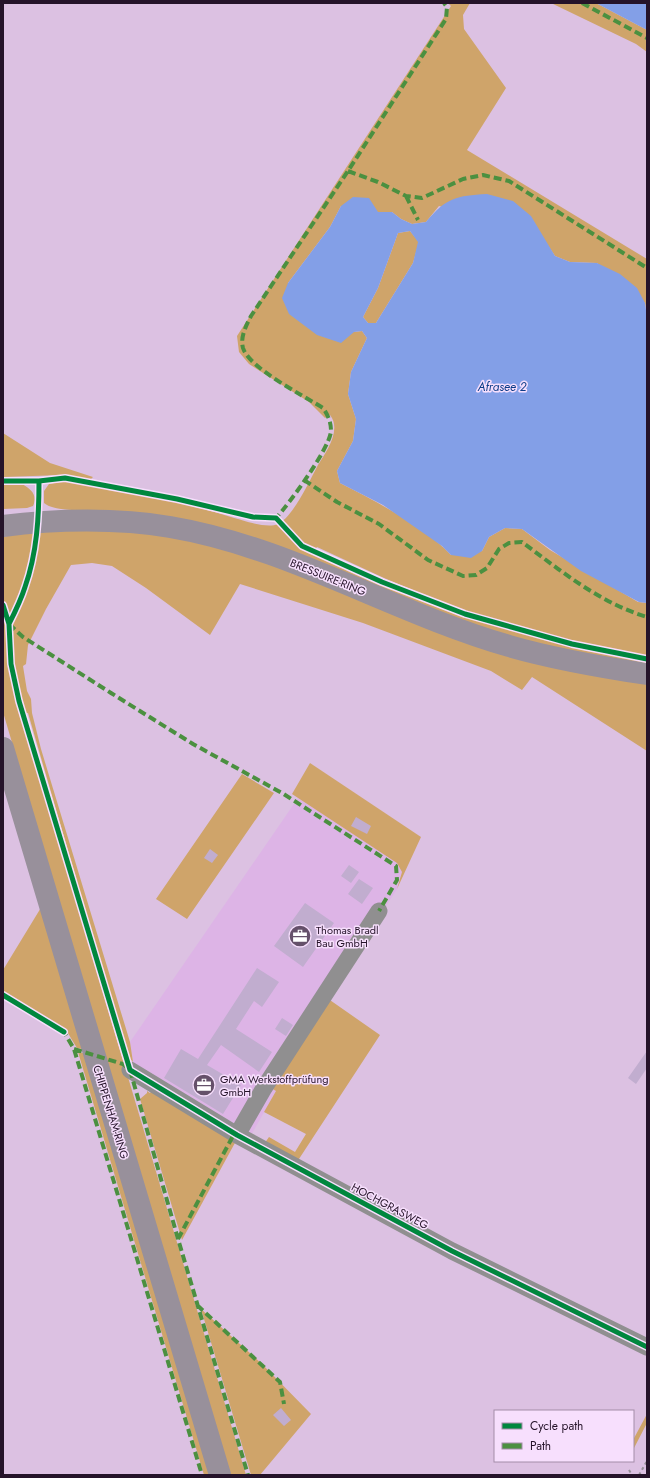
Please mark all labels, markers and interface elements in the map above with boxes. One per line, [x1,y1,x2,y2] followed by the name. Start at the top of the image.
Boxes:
[477,378,527,396] water label: Afrasee 2
[288,555,369,600] street label: BRESSUIRE-RING
[316,922,379,951] place label: Thomas Bradl Bau GmbH
[287,923,313,949] office icon: Thomas Bradl Bau GmbH
[89,1063,133,1161] street label: CHIPPENHAM-RING
[220,1071,328,1100] place label: GMA Werkstoffprüfung GmbH
[191,1072,217,1098] office icon: GMA Werkstoffprüfung GmbH
[349,1179,432,1233] street label: HOCHGRASWEG
[494,1410,634,1462] legend
[530,1417,583,1435] text: Cycle path
[530,1437,551,1455] text: Path

